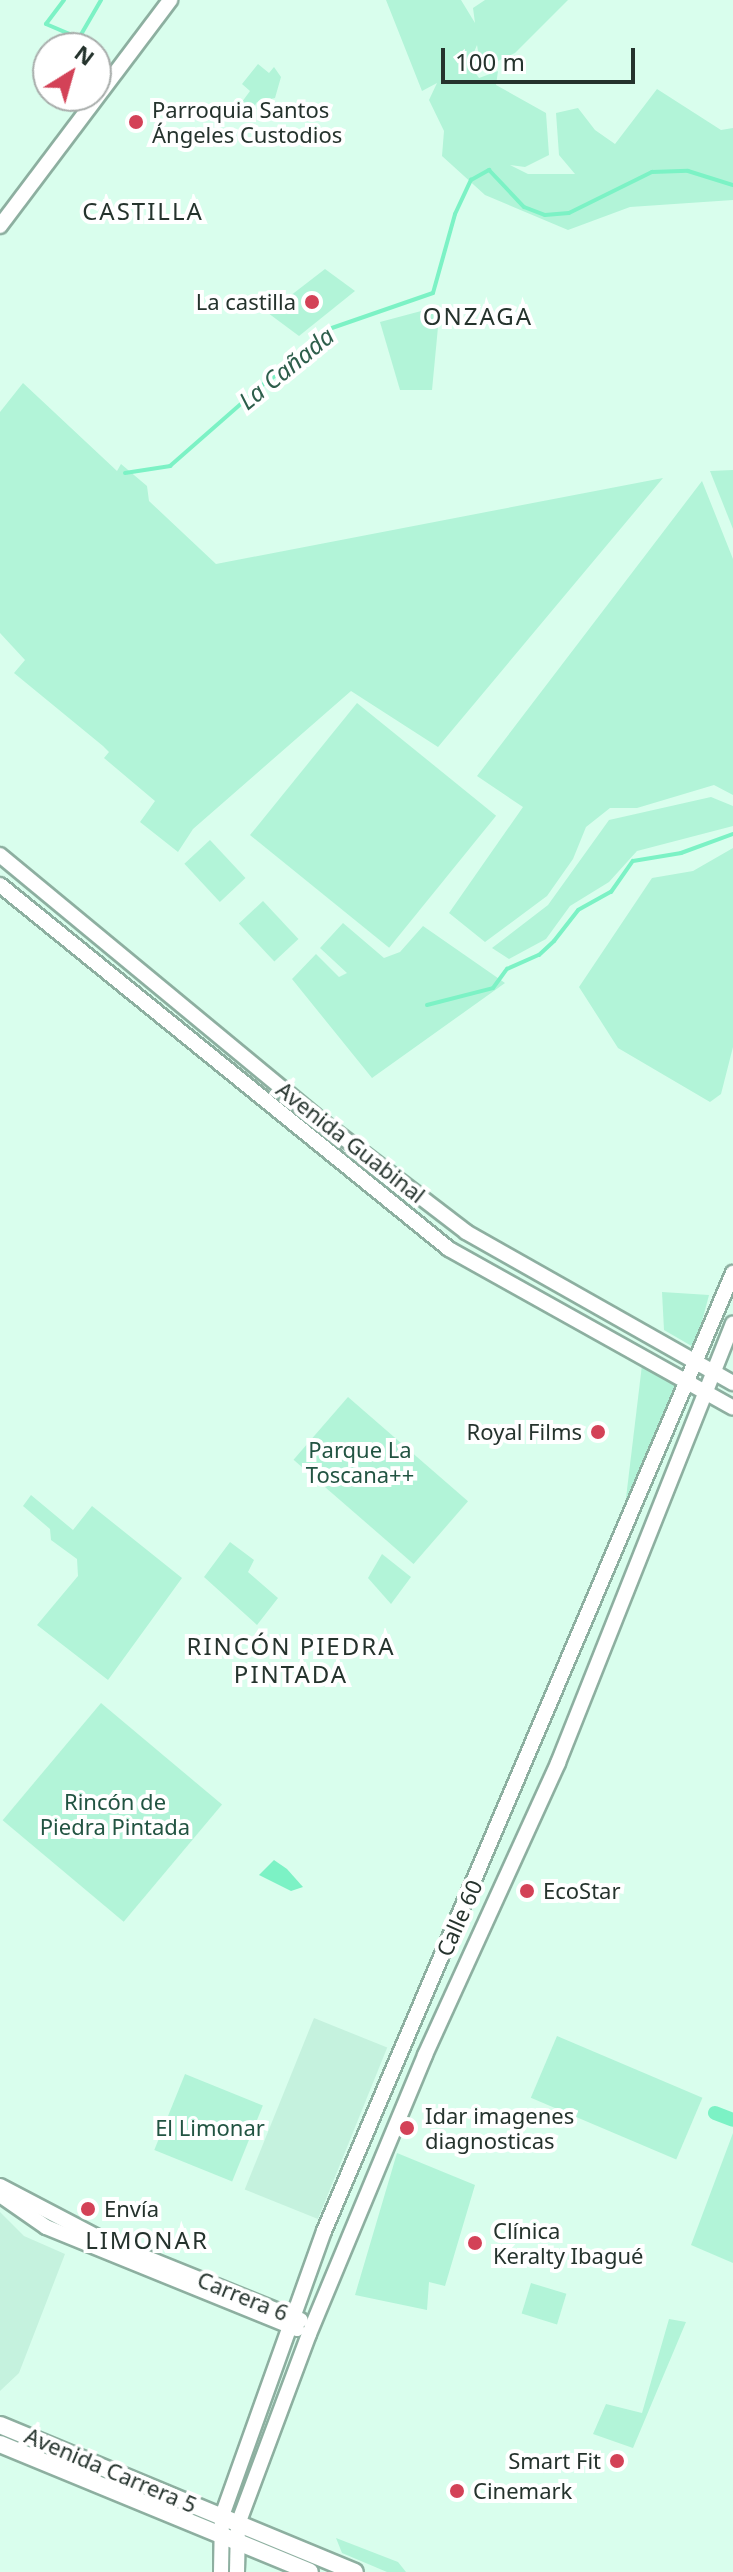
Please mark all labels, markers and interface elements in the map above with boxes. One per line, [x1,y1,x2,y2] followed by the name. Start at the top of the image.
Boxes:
[32,32,112,112] north arrow
[445,32,639,82] scale bar
[69,37,101,72] text: N
[455,45,525,78] text: 100 m
[152,96,342,148] place label: Parroquia Santos Ángeles Custodios
[127,113,145,131] marker: Parroquia Santos Ángeles Custodios
[82,197,204,225] district label: CASTILLA
[196,289,296,315] place label: La castilla
[303,293,321,311] marker: La castilla
[423,302,533,330] district label: ONZAGA
[233,321,339,415] water label: La Cañada
[271,1076,431,1208] street label: Avenida Guabinal
[467,1419,582,1445] place label: Royal Films
[589,1423,607,1441] marker: Royal Films
[306,1436,414,1488] park label: Parque La Toscana++
[187,1632,395,1688] district label: RINCÓN PIEDRA PINTADA
[40,1788,190,1840] park label: Rincón de Piedra Pintada
[430,1876,488,1960] street label: Calle 60
[543,1878,621,1904] place label: EcoStar
[518,1882,536,1900] marker: EcoStar
[425,2102,574,2154] place label: Idar imagenes diagnosticas
[155,2115,265,2141] park label: El Limonar
[396,2117,418,2139] marker: Idar imagenes diagnosticas
[104,2196,159,2222] place label: Envía
[79,2200,97,2218] marker: Envía
[493,2217,643,2268] place label: Clínica Keralty Ibagué
[85,2226,209,2254] district label: LIMONAR
[464,2232,486,2254] marker: Clínica Keralty Ibagué
[194,2266,292,2326] street label: Carrera 6
[21,2422,201,2518] street label: Avenida Carrera 5
[508,2448,601,2474] place label: Smart Fit
[608,2452,626,2470] marker: Smart Fit
[473,2478,572,2504] place label: Cinemark
[448,2482,466,2500] marker: Cinemark

